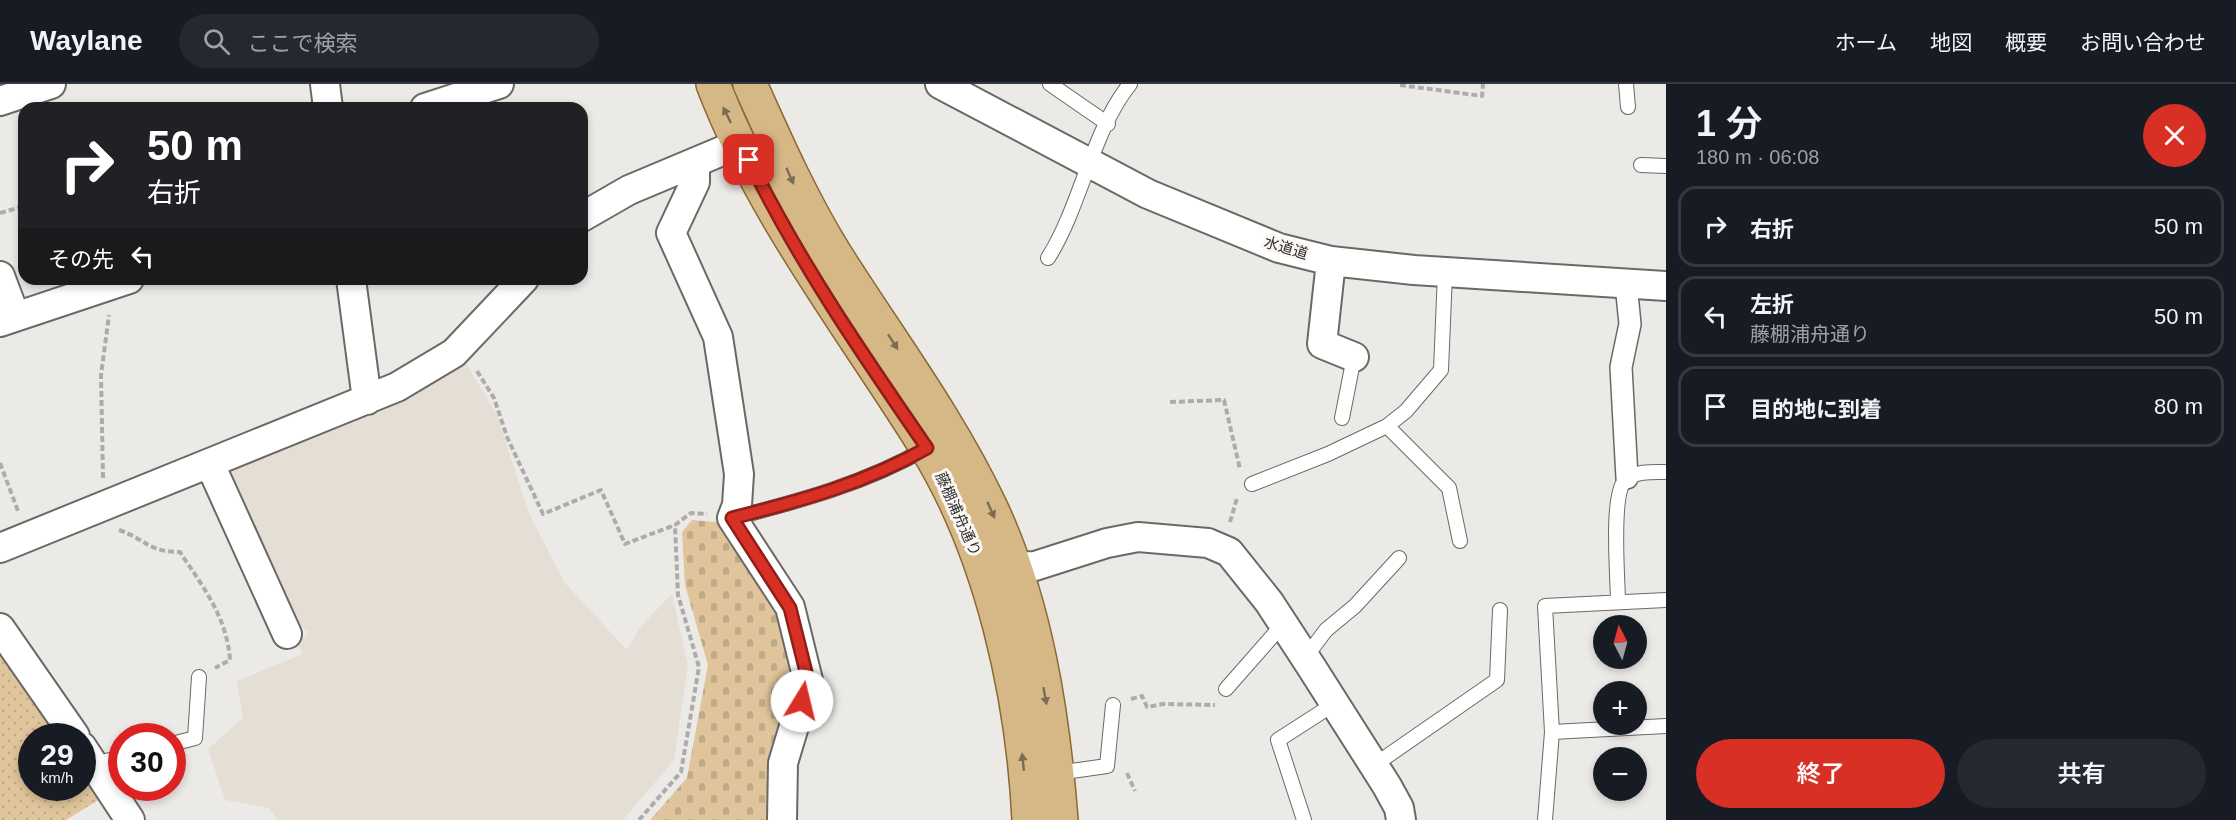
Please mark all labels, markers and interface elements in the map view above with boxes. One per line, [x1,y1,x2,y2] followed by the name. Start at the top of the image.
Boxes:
[179,14,599,68] search box
[30,25,143,56] text: Waylane
[200,25,233,58] icon: search
[248,31,358,56] text: ここで検索
[1835,31,1897,54] text: ホーム
[1930,31,1972,54] text: 地図
[2005,31,2047,54] text: 概要
[2080,31,2206,54] text: お問い合わせ
[1696,103,1762,144] text: 1 分
[2143,104,2206,167] button: close
[722,106,731,123] one-way arrow
[147,122,243,169] text: 50 m
[48,126,126,204] icon: right
[723,134,774,185] pin
[732,143,765,176] icon: arrive
[1696,146,1819,168] text: 180 m · 06:08
[786,167,796,185] one-way arrow
[147,178,201,208] text: 右折
[1699,210,1732,243] icon: right
[2154,214,2203,239] text: 50 m
[1750,217,1794,242] text: 右折
[1262,233,1310,262] street label: 水道道
[126,240,159,273] icon: left
[48,247,114,272] text: その先
[1750,292,1794,317] text: 左折
[1699,300,1732,333] icon: left
[2154,304,2203,329] text: 50 m
[1750,323,1870,345] text: 藤棚浦舟通り
[887,333,898,350] one-way arrow
[1699,390,1732,423] icon: arrive
[2154,394,2203,419] text: 80 m
[1750,397,1882,422] text: 目的地に到着
[932,469,985,558] street label: 藤棚浦舟通り
[986,501,996,519] one-way arrow
[1593,615,1647,669] north arrow
[1593,615,1647,801] map controls
[770,669,834,733] position arrow
[1593,681,1647,735] button: +
[1041,687,1050,706] one-way arrow
[108,723,186,801] speed limit sign: 30
[40,738,74,771] text: 29
[1696,739,1945,808] button: 終了
[1957,739,2206,808] button: 共有
[1593,747,1647,801] button: −
[1018,752,1028,771] one-way arrow
[41,769,73,786] text: km/h

